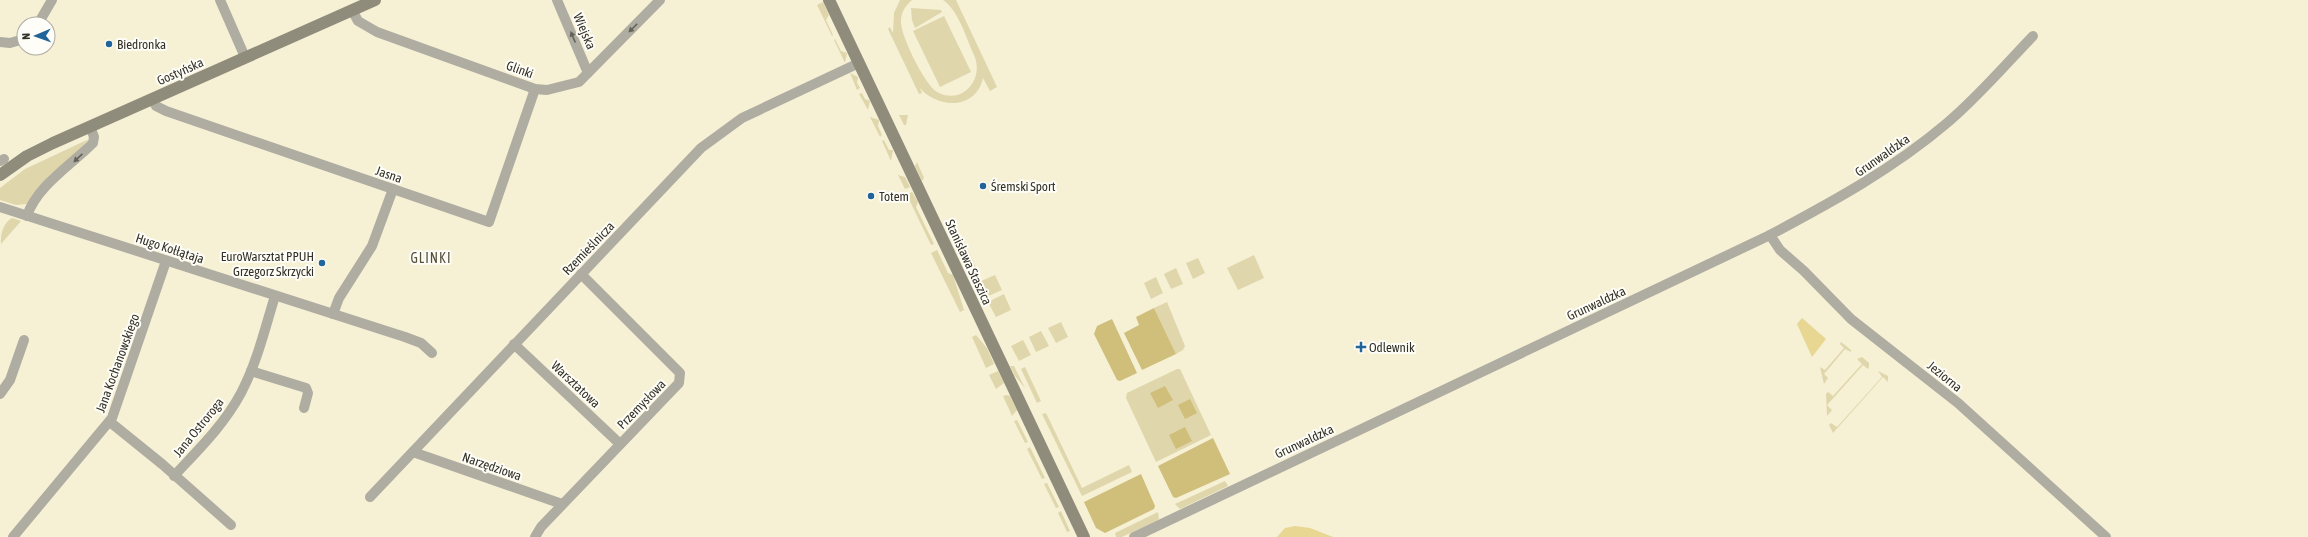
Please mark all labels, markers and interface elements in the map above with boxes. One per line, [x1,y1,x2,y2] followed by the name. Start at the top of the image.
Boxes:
[570,11,599,51] street label: Wiejska
[16,16,56,56] north arrow
[628,23,638,32] one-way arrow
[570,31,576,42] one-way arrow
[20,33,32,40] text: N
[117,37,166,52] place label: Biedronka
[104,39,114,49] marker: Biedronka
[155,55,206,88] street label: Gostyńska
[504,58,536,81] street label: Glinki
[1852,131,1912,180] street label: Grunwaldzka
[73,153,83,163] one-way arrow
[374,163,404,186] street label: Jasna
[991,179,1056,194] place label: Śremski Sport
[978,181,988,191] marker: Śremski Sport
[879,189,909,204] place label: Totem
[866,191,876,201] marker: Totem
[942,217,995,307] street label: Stanisława Staszica
[559,219,617,278] street label: Rzemieślnicza
[134,230,206,267] street label: Hugo Kołłątaja
[221,249,314,279] place label: EuroWarsztat PPUH Grzegorz Skrzycki
[410,250,452,266] district label: GLINKI
[317,258,327,268] marker: EuroWarsztat PPUH Grzegorz Skrzycki
[1565,283,1628,324] street label: Grunwaldzka
[93,312,142,415] street label: Jana Kochanowskiego
[1369,340,1415,355] place label: Odlewnik
[1356,342,1366,352] marker: Odlewnik
[548,358,603,411] street label: Warsztatowa
[1924,358,1965,395] street label: Jeziorna
[614,377,669,432] street label: Przemysłowa
[170,395,227,460] street label: Jana Ostroroga
[1273,421,1336,462] street label: Grunwaldzka
[460,449,523,484] street label: Narzędziowa

